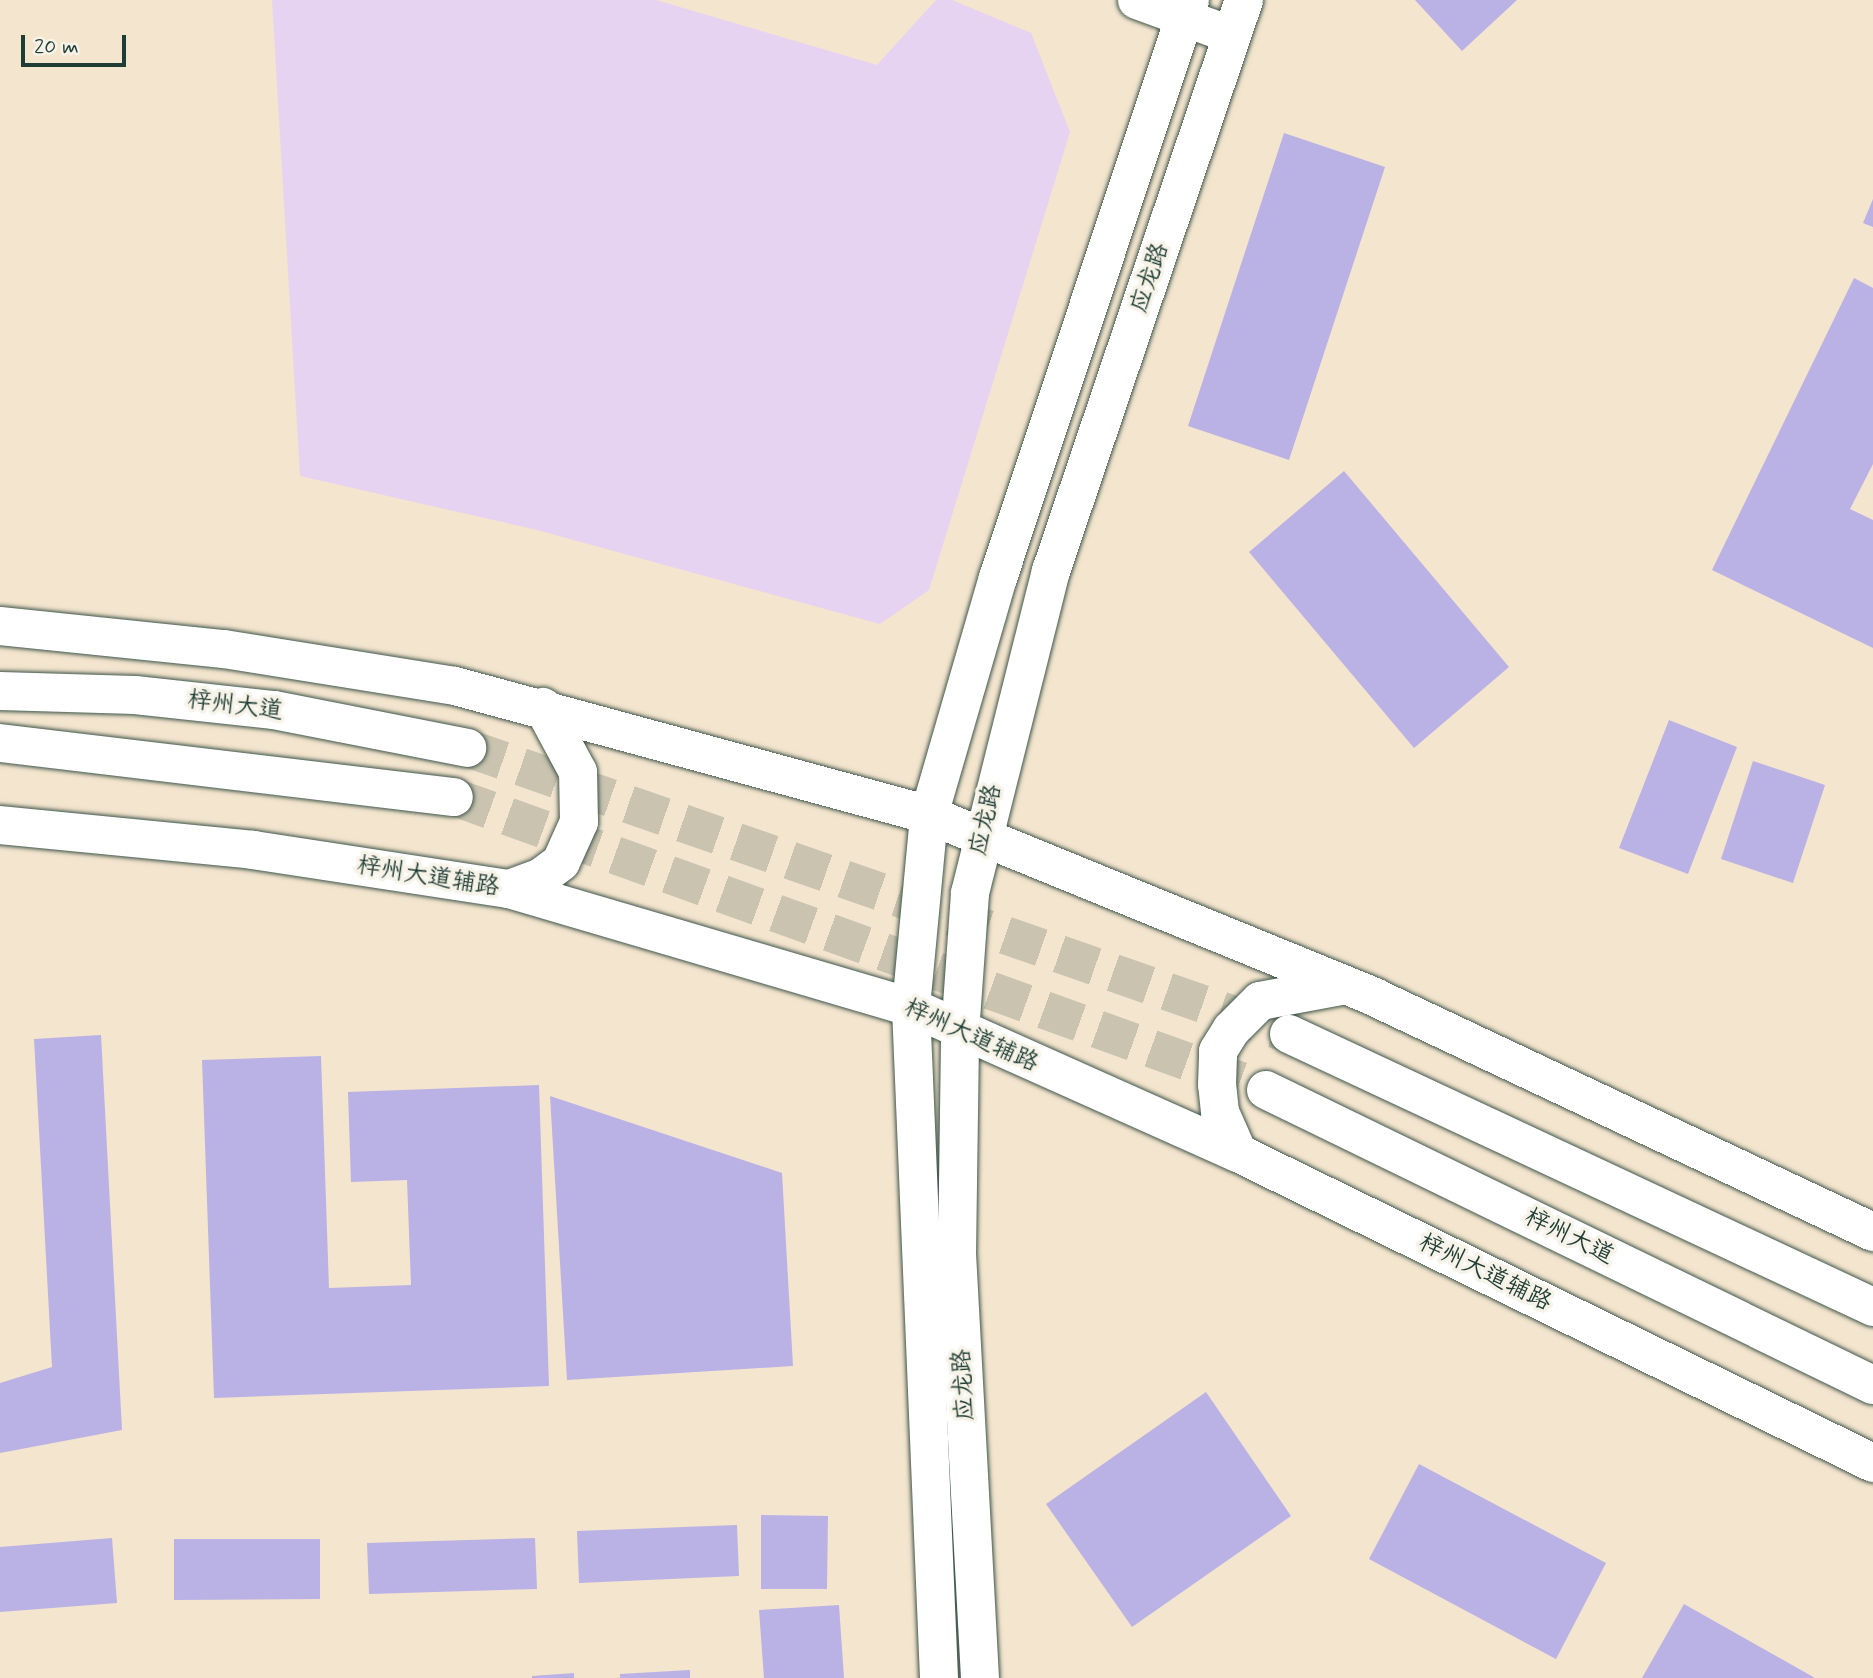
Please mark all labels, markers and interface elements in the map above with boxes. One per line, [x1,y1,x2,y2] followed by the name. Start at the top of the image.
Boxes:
[24,21,130,65] scale bar
[34,33,79,61] text: 20 m
[1125,239,1175,317] street label: 应龙路
[186,686,284,726] street label: 梓州大道
[964,782,1008,858] street label: 应龙路
[355,852,501,902] street label: 梓州大道辅路
[899,994,1043,1078] street label: 梓州大道辅路
[1520,1203,1618,1271] street label: 梓州大道
[1414,1228,1556,1318] street label: 梓州大道辅路
[948,1348,980,1422] street label: 应龙路

